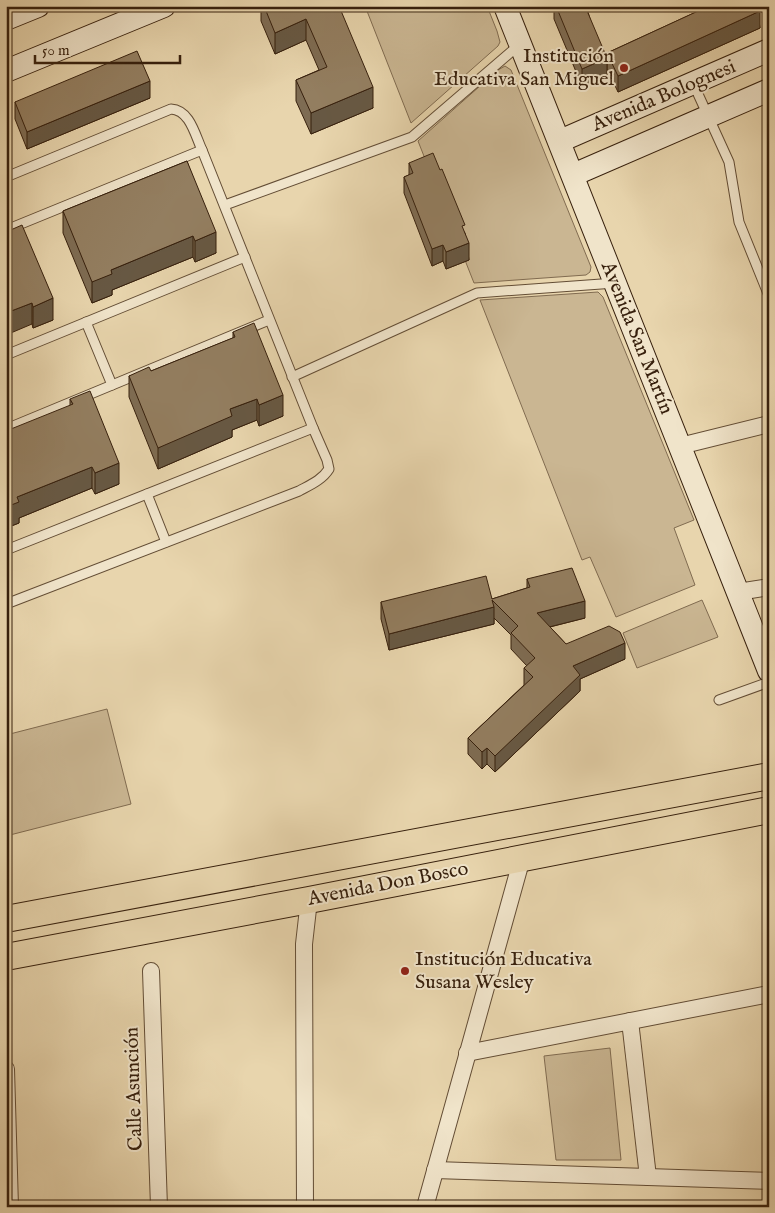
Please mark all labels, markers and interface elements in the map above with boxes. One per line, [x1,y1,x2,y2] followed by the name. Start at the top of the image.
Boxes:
[35,32,180,64] scale bar
[42,41,70,60] text: 50 m
[434,44,615,92] place label: Institución Educativa San Miguel
[587,54,740,138] street label: Avenida Bolognesi
[618,62,630,74] marker: Institución Educativa San Miguel
[595,257,679,418] street label: Avenida San Martín
[305,856,471,912] street label: Avenida Don Bosco
[415,947,592,995] place label: Institución Educativa Susana Wesley
[399,965,411,977] marker: Institución Educativa Susana Wesley
[119,1026,149,1151] street label: Calle Asunción

